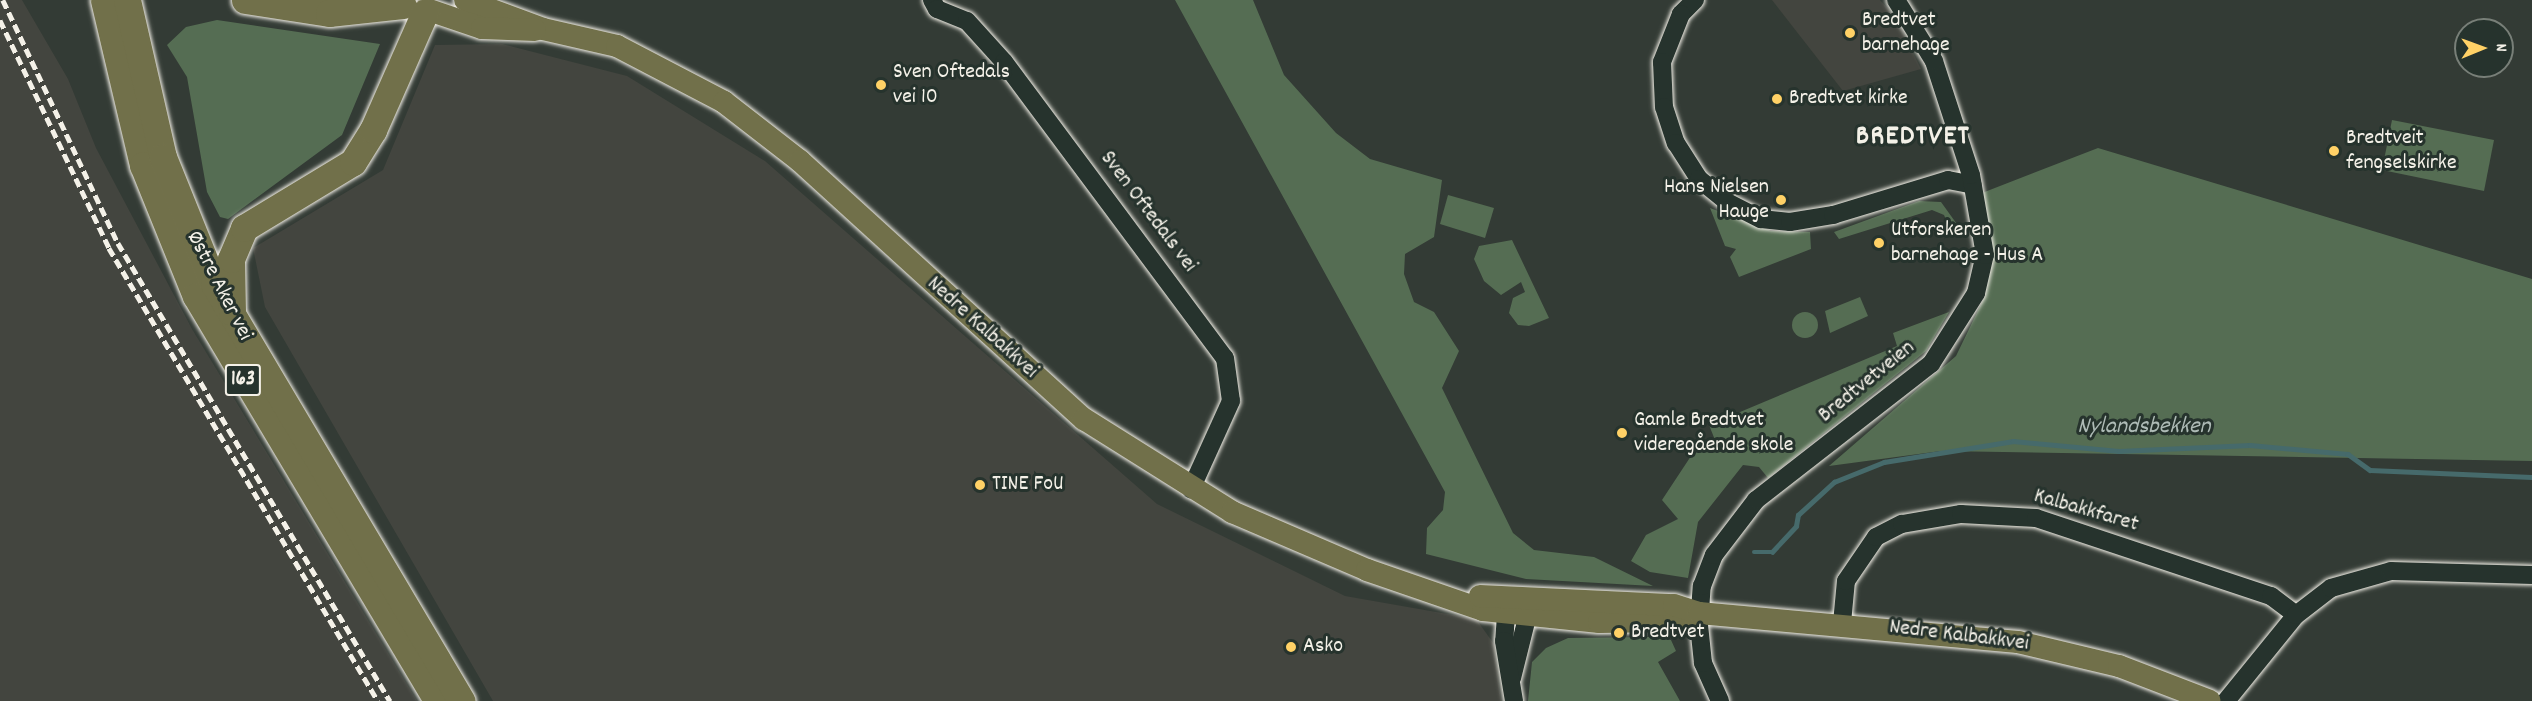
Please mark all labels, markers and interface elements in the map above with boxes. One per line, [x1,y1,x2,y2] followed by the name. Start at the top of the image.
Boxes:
[1862,7,1950,58] place label: Bredtvet barnehage
[2454,18,2514,78] north arrow
[1843,26,1857,40] marker: Bredtvet barnehage
[2489,44,2512,52] text: N
[893,59,1010,110] place label: Sven Oftedals vei 10
[874,78,888,92] marker: Sven Oftedals vei 10
[1789,86,1908,112] place label: Bredtvet kirke
[1770,92,1784,106] marker: Bredtvet kirke
[1856,121,1970,155] district label: BREDTVET
[2346,125,2457,176] place label: Bredtveit fengselskirke
[2327,144,2341,158] marker: Bredtveit fengselskirke
[1094,146,1202,278] street label: Sven Oftedals vei
[1664,174,1769,226] place label: Hans Nielsen Hauge
[1774,193,1788,207] marker: Hans Nielsen Hauge
[1891,217,2043,268] place label: Utforskeren barnehage - Hus A
[180,227,258,345] street label: Østre Aker vei
[1872,236,1886,250] marker: Utforskeren barnehage - Hus A
[921,271,1043,385] street label: Nedre Kalbakkvei
[1813,335,1921,429] street label: Bredtvetveien
[224,362,262,398] road number: 163
[1634,407,1794,458] place label: Gamle Bredtvet videregående skole
[2077,414,2211,442] water label: Nylandsbekken
[1615,426,1629,440] marker: Gamle Bredtvet videregående skole
[992,472,1064,498] place label: TINE FoU
[973,478,987,492] marker: TINE FoU
[2031,483,2141,539] street label: Kalbakkfaret
[1888,614,2030,658] street label: Nedre Kalbakkvei
[1631,620,1705,646] place label: Bredtvet
[1612,626,1626,640] marker: Bredtvet
[1303,634,1343,660] place label: Asko
[1284,640,1298,654] marker: Asko

